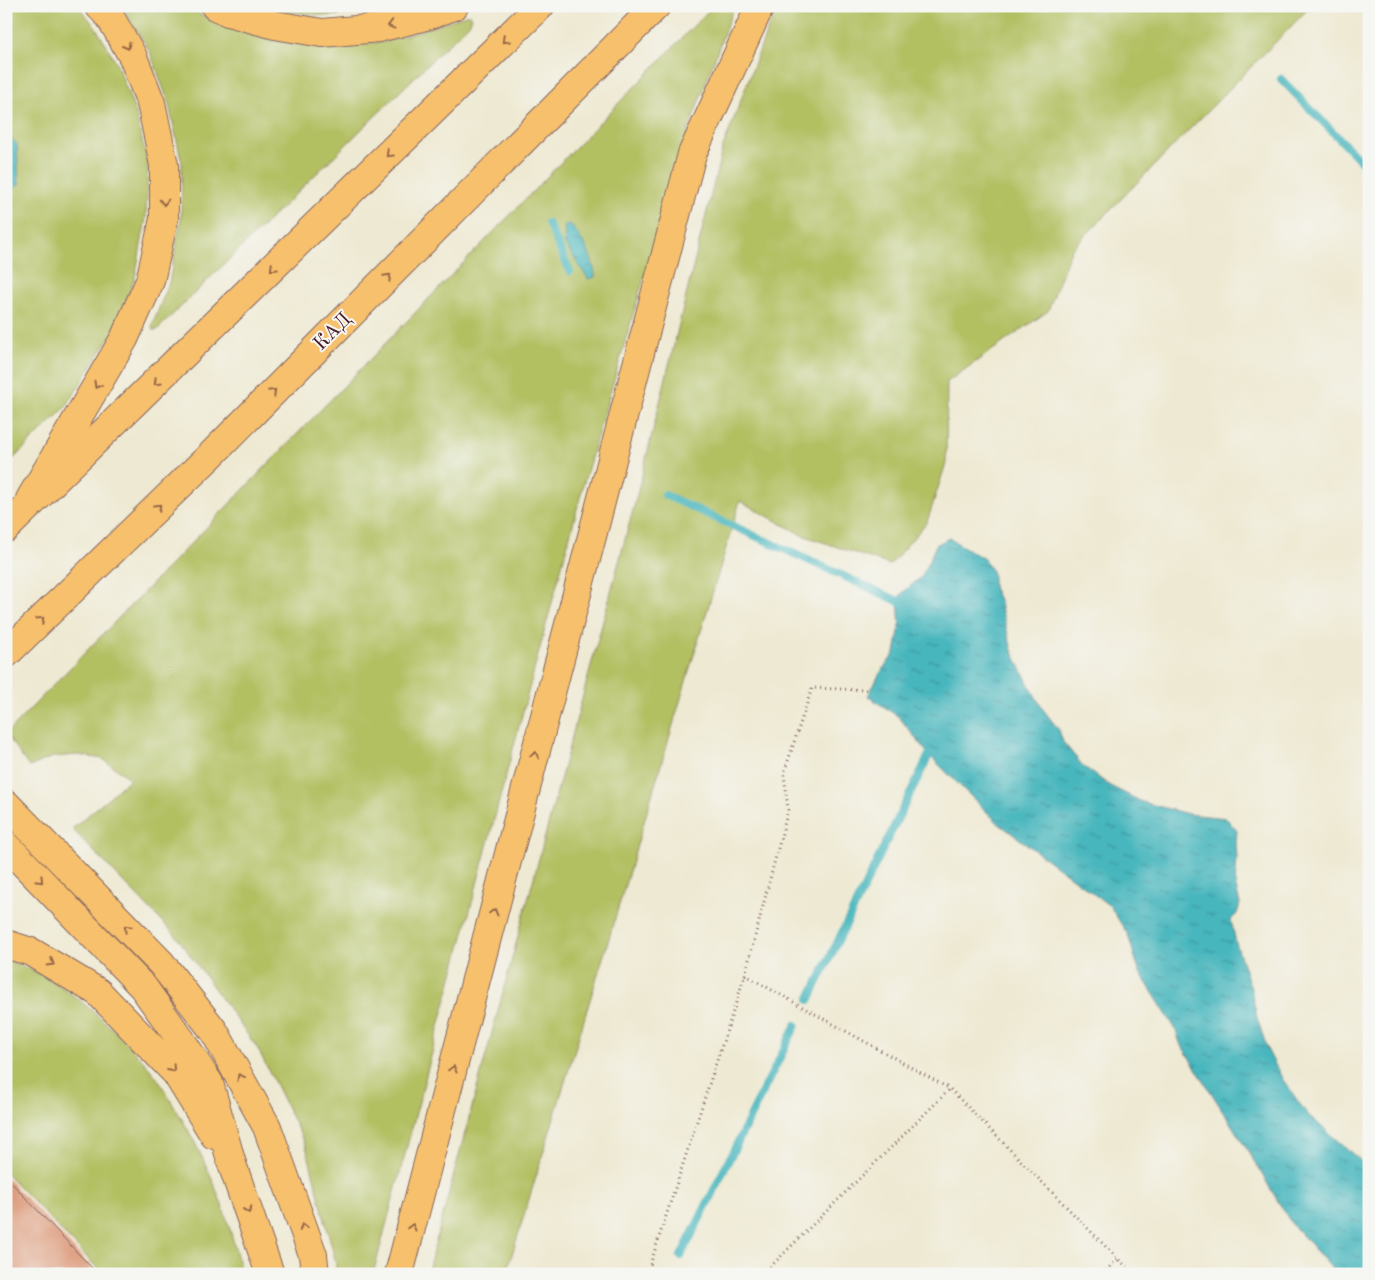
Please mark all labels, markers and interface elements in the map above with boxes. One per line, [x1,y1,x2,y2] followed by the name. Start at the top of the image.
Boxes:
[386,19,395,30] one-way arrow
[502,34,511,43] one-way arrow
[120,41,130,50] one-way arrow
[386,148,395,157] one-way arrow
[159,199,169,207] one-way arrow
[269,262,278,271] one-way arrow
[382,274,391,283] one-way arrow
[310,309,356,355] street label: КАД
[153,376,162,385] one-way arrow
[93,380,103,389] one-way arrow
[267,389,276,398] one-way arrow
[152,503,161,512] one-way arrow
[36,617,45,626] one-way arrow
[529,750,540,759] one-way arrow
[34,874,43,883] one-way arrow
[488,908,499,917] one-way arrow
[124,925,133,934] one-way arrow
[45,957,54,967] one-way arrow
[166,1064,175,1073] one-way arrow
[447,1065,458,1074] one-way arrow
[236,1074,246,1083] one-way arrow
[242,1205,252,1214] one-way arrow
[299,1223,309,1232] one-way arrow
[406,1223,416,1231] one-way arrow

